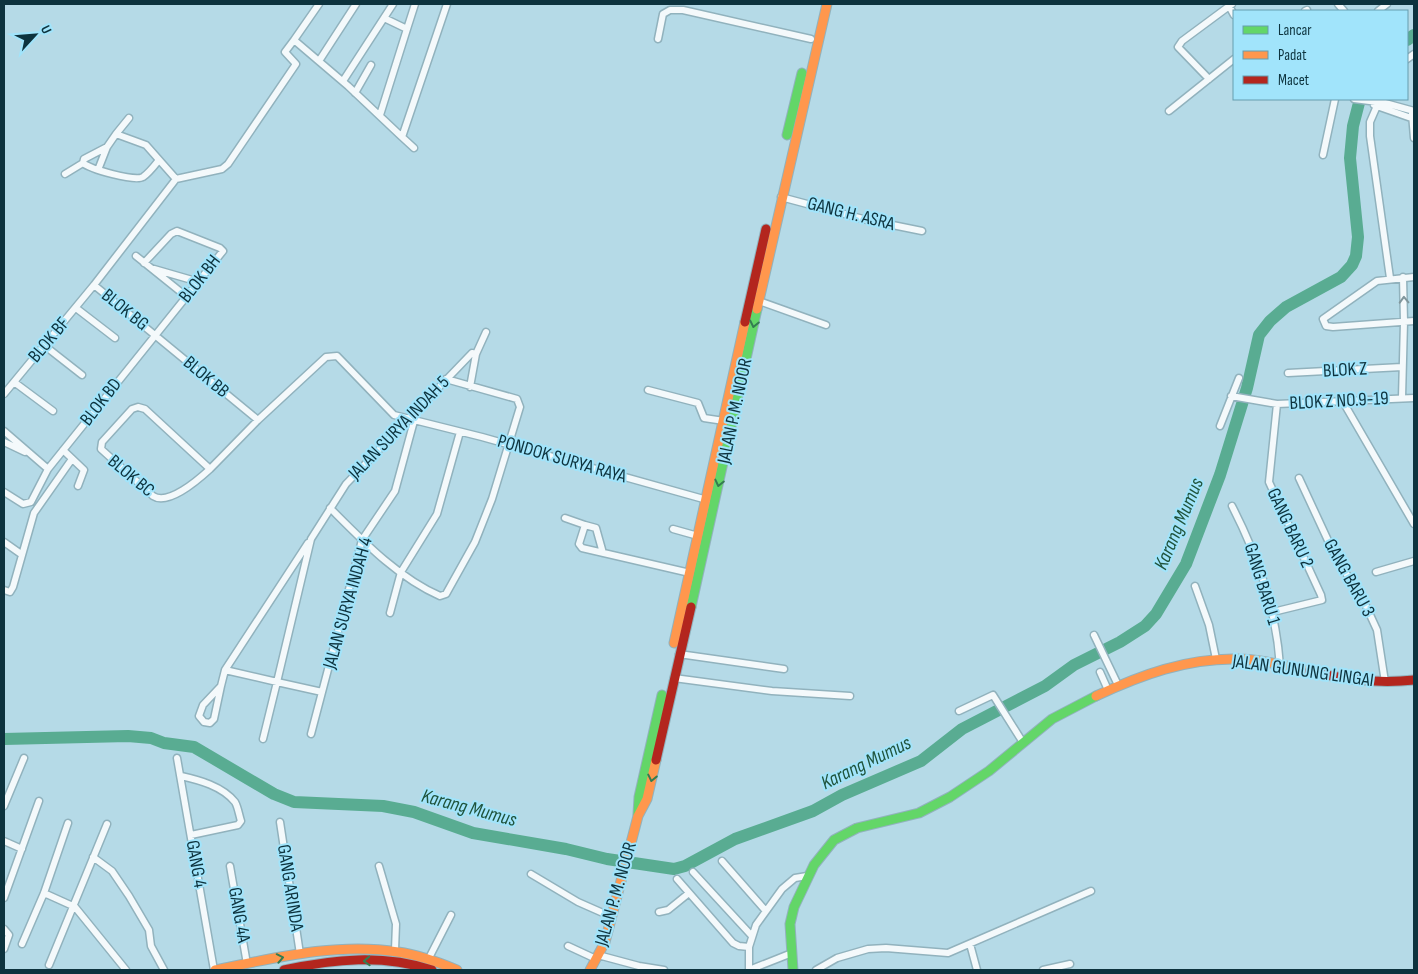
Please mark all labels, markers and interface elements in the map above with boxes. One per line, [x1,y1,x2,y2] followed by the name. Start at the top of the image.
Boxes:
[10,10,60,60] north arrow
[1233,10,1408,100] legend
[1278,21,1312,40] text: Lancar
[37,23,55,37] text: U
[1278,46,1307,65] text: Padat
[1278,71,1310,90] text: Macet
[805,192,898,236] street label: GANG H. ASRA
[174,251,226,307] street label: BLOK BH
[97,284,153,336] street label: BLOK BG
[1398,295,1409,303] one-way arrow
[23,313,75,367] street label: BLOK BF
[749,320,760,329] one-way arrow
[178,351,234,403] street label: BLOK BB
[712,356,757,467] street label: JALAN P. M. NOOR
[1322,357,1368,383] street label: BLOK Z
[343,371,454,485] street label: JALAN SURYA INDAH 5
[75,374,127,430] street label: BLOK BD
[1289,387,1389,415] street label: BLOK Z NO.9-19
[495,430,630,489] street label: PONDOK SURYA RAYA
[103,450,159,502] street label: BLOK BC
[1149,475,1209,573] water label: Karang Mumus
[714,479,725,488] one-way arrow
[1262,484,1318,572] street label: GANG BARU 2
[318,535,378,672] street label: JALAN SURYA INDAH 4
[1318,535,1380,621] street label: GANG BARU 3
[1239,540,1285,628] street label: GANG BARU 1
[1230,650,1375,692] street label: JALAN GUNUNG LINGAI
[817,731,915,795] water label: Karang Mumus
[647,773,658,782] one-way arrow
[419,784,519,832] water label: Karang Mumus
[181,838,211,890] street label: GANG 4
[590,839,642,950] street label: JALAN P. M. NOOR
[272,843,308,934] street label: GANG ARINDA
[223,885,255,945] street label: GANG 4A
[276,953,285,963] one-way arrow
[363,955,371,966] one-way arrow

